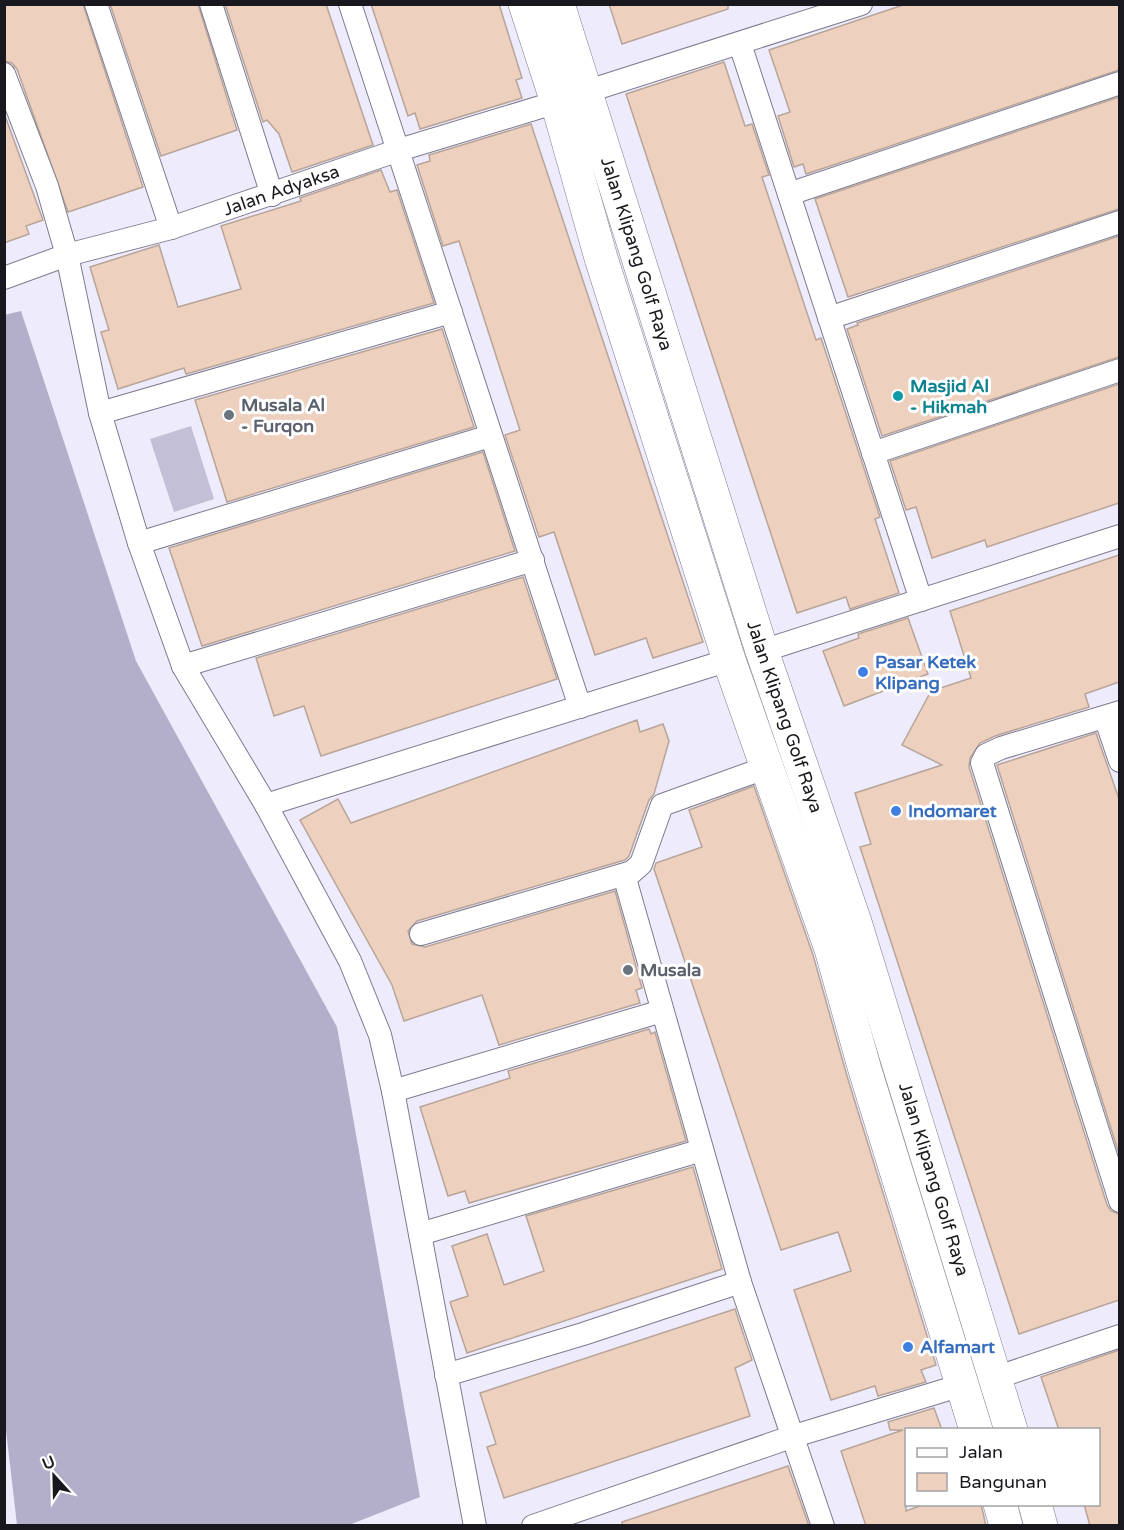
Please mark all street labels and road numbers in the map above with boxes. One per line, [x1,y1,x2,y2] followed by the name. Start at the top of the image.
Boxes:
[596,155,678,353] street label: Jalan Klipang Golf Raya
[220,160,342,220] street label: Jalan Adyaksa
[742,618,828,816] street label: Jalan Klipang Golf Raya
[894,1080,974,1279] street label: Jalan Klipang Golf Raya

